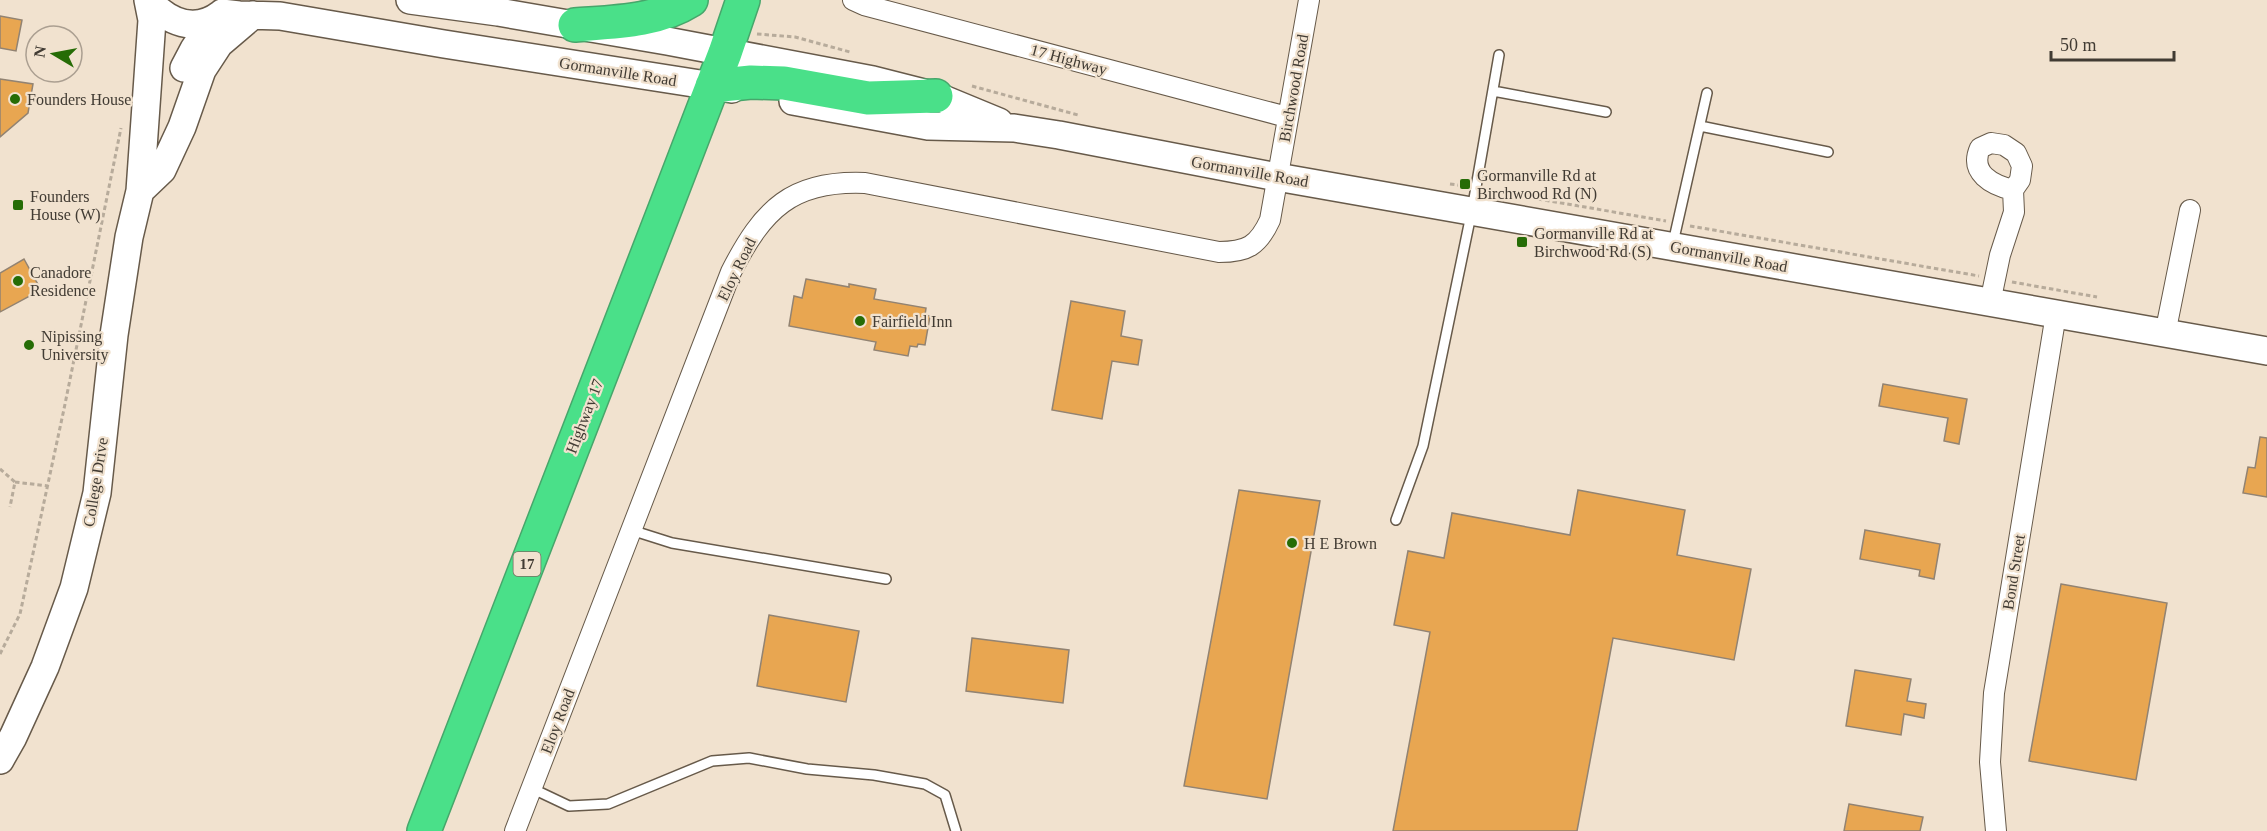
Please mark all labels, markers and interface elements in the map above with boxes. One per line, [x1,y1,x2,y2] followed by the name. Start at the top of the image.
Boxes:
[24,24,84,84] north arrow
[2051,24,2174,62] scale bar
[1276,33,1311,143] street label: Birchwood Road
[2060,35,2097,55] text: 50 m
[1028,41,1109,79] street label: 17 Highway
[30,44,49,59] text: N
[558,54,678,89] street label: Gormanville Road
[27,91,131,108] place label: Founders House
[8,92,22,106] marker: Founders House
[1190,153,1310,190] street label: Gormanville Road
[1477,167,1597,203] place label: Gormanville Rd at Birchwood Rd (N)
[1458,177,1472,191] marker: Gormanville Rd at Birchwood Rd (N)
[30,188,101,224] place label: Founders House (W)
[11,198,25,212] marker: Founders House (W)
[1534,225,1654,261] place label: Gormanville Rd at Birchwood Rd (S)
[714,235,760,304] street label: Eloy Road
[1515,235,1529,249] marker: Gormanville Rd at Birchwood Rd (S)
[1669,238,1789,275] street label: Gormanville Road
[30,264,96,299] place label: Canadore Residence
[11,274,25,288] marker: Canadore Residence
[872,313,952,330] place label: Fairfield Inn
[853,314,867,328] marker: Fairfield Inn
[41,328,109,364] place label: Nipissing University
[22,338,36,352] marker: Nipissing University
[562,376,607,456] street label: Highway 17
[80,436,112,528] street label: College Drive
[1999,533,2028,611] street label: Bond Street
[1304,535,1377,552] place label: H E Brown
[1285,536,1299,550] marker: H E Brown
[514,552,540,576] road number: 17
[537,686,579,756] street label: Eloy Road

